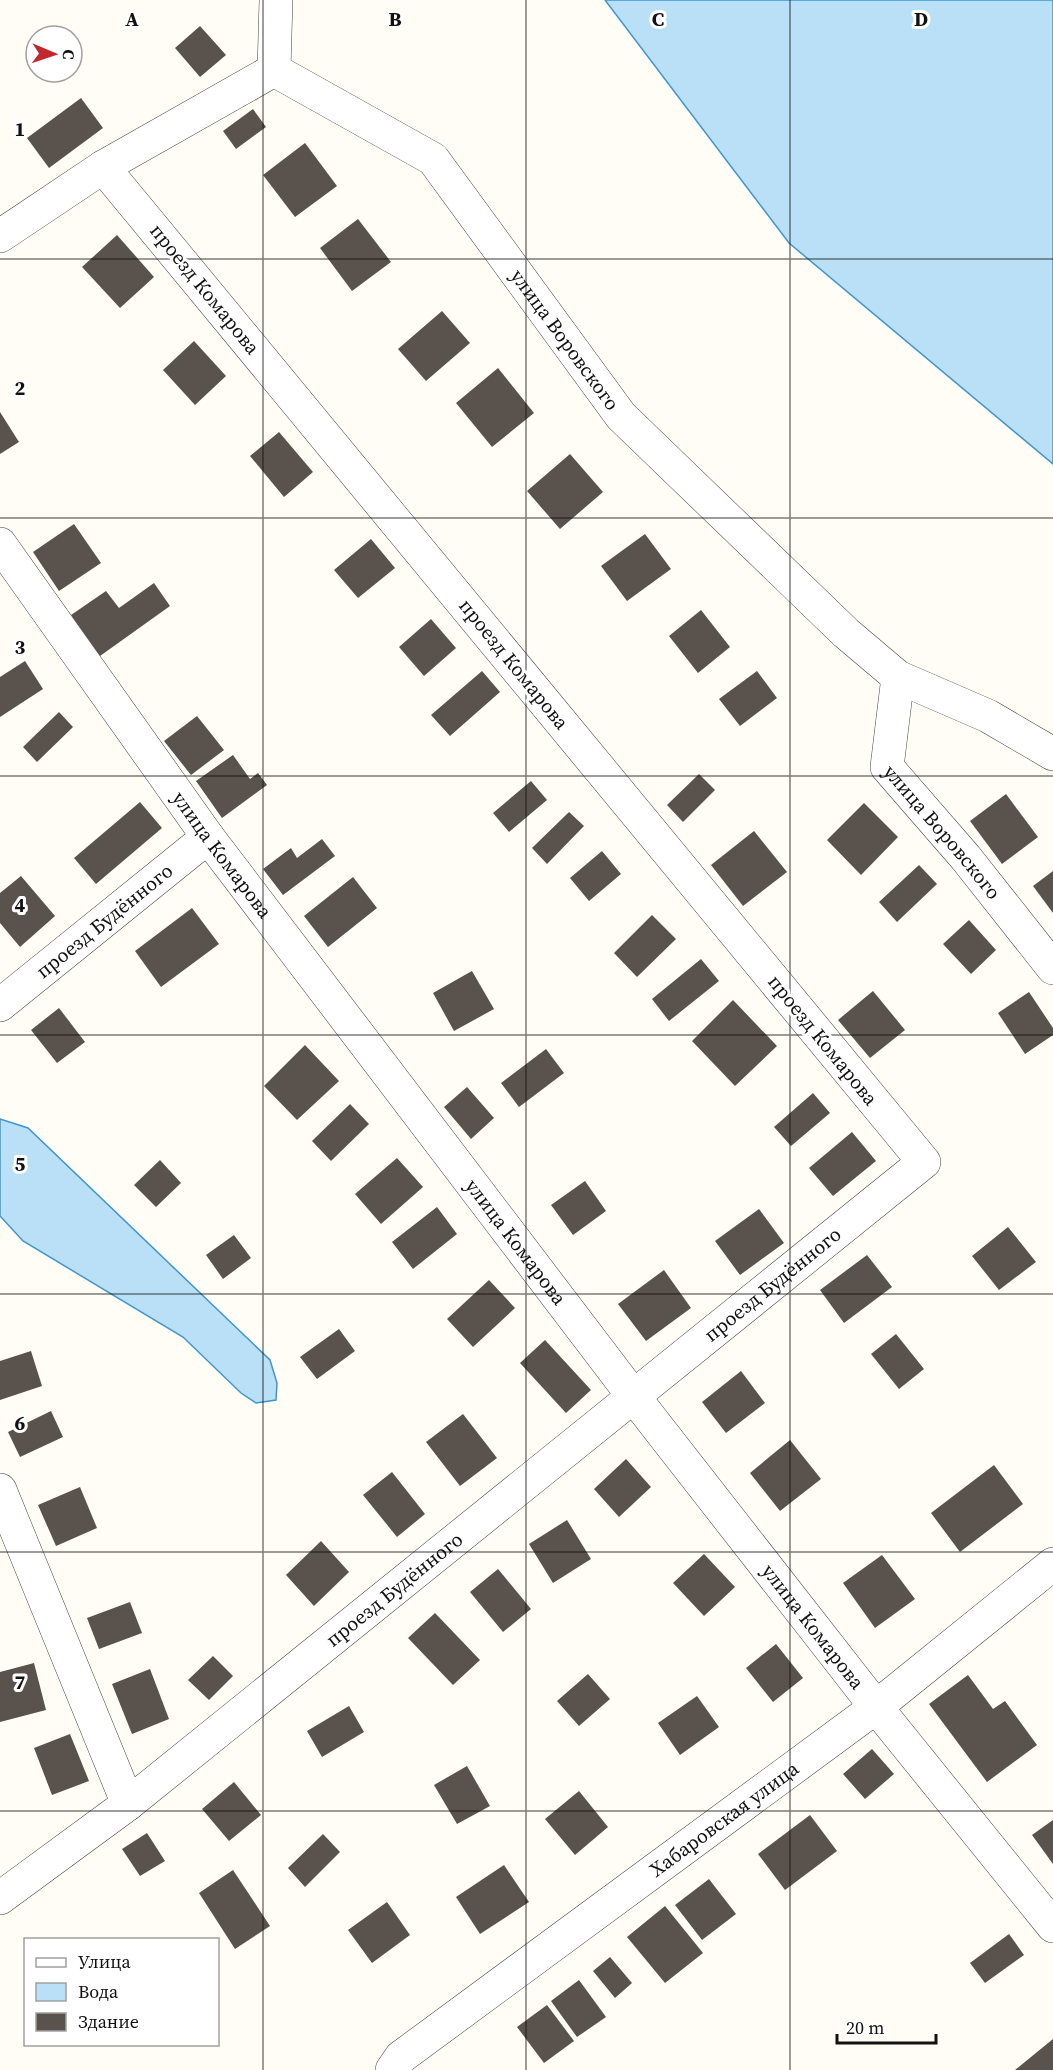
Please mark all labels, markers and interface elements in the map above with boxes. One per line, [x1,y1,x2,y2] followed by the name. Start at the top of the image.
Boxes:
[125,5,139,33] text: A
[388,5,402,33] text: B
[652,5,664,33] text: C
[914,5,928,33] text: D
[24,24,84,84] north arrow
[58,49,80,60] text: С
[15,115,25,143] text: 1
[143,218,267,361] street label: проезд Комарова
[504,263,626,416] street label: улица Воровского
[15,374,26,402] text: 2
[452,593,576,736] street label: проезд Комарова
[15,633,26,661] text: 3
[877,759,1008,905] street label: улица Воровского
[166,785,279,925] street label: улица Комарова
[30,857,179,985] street label: проезд Будённого
[15,891,26,919] text: 4
[761,969,885,1112] street label: проезд Комарова
[15,1150,26,1178] text: 5
[459,1173,574,1312] street label: улица Комарова
[698,1220,847,1348] street label: проезд Будённого
[15,1409,26,1437] text: 6
[320,1525,469,1653] street label: проезд Будённого
[755,1558,871,1696] street label: улица Комарова
[15,1668,26,1696] text: 7
[644,1754,805,1883] street label: Хабаровская улица
[24,1938,219,2046] legend
[78,1949,131,1974] text: Улица
[78,1979,119,2004] text: Вода
[837,2007,936,2045] scale bar
[78,2009,139,2034] text: Здание
[846,2015,884,2040] text: 20 m

